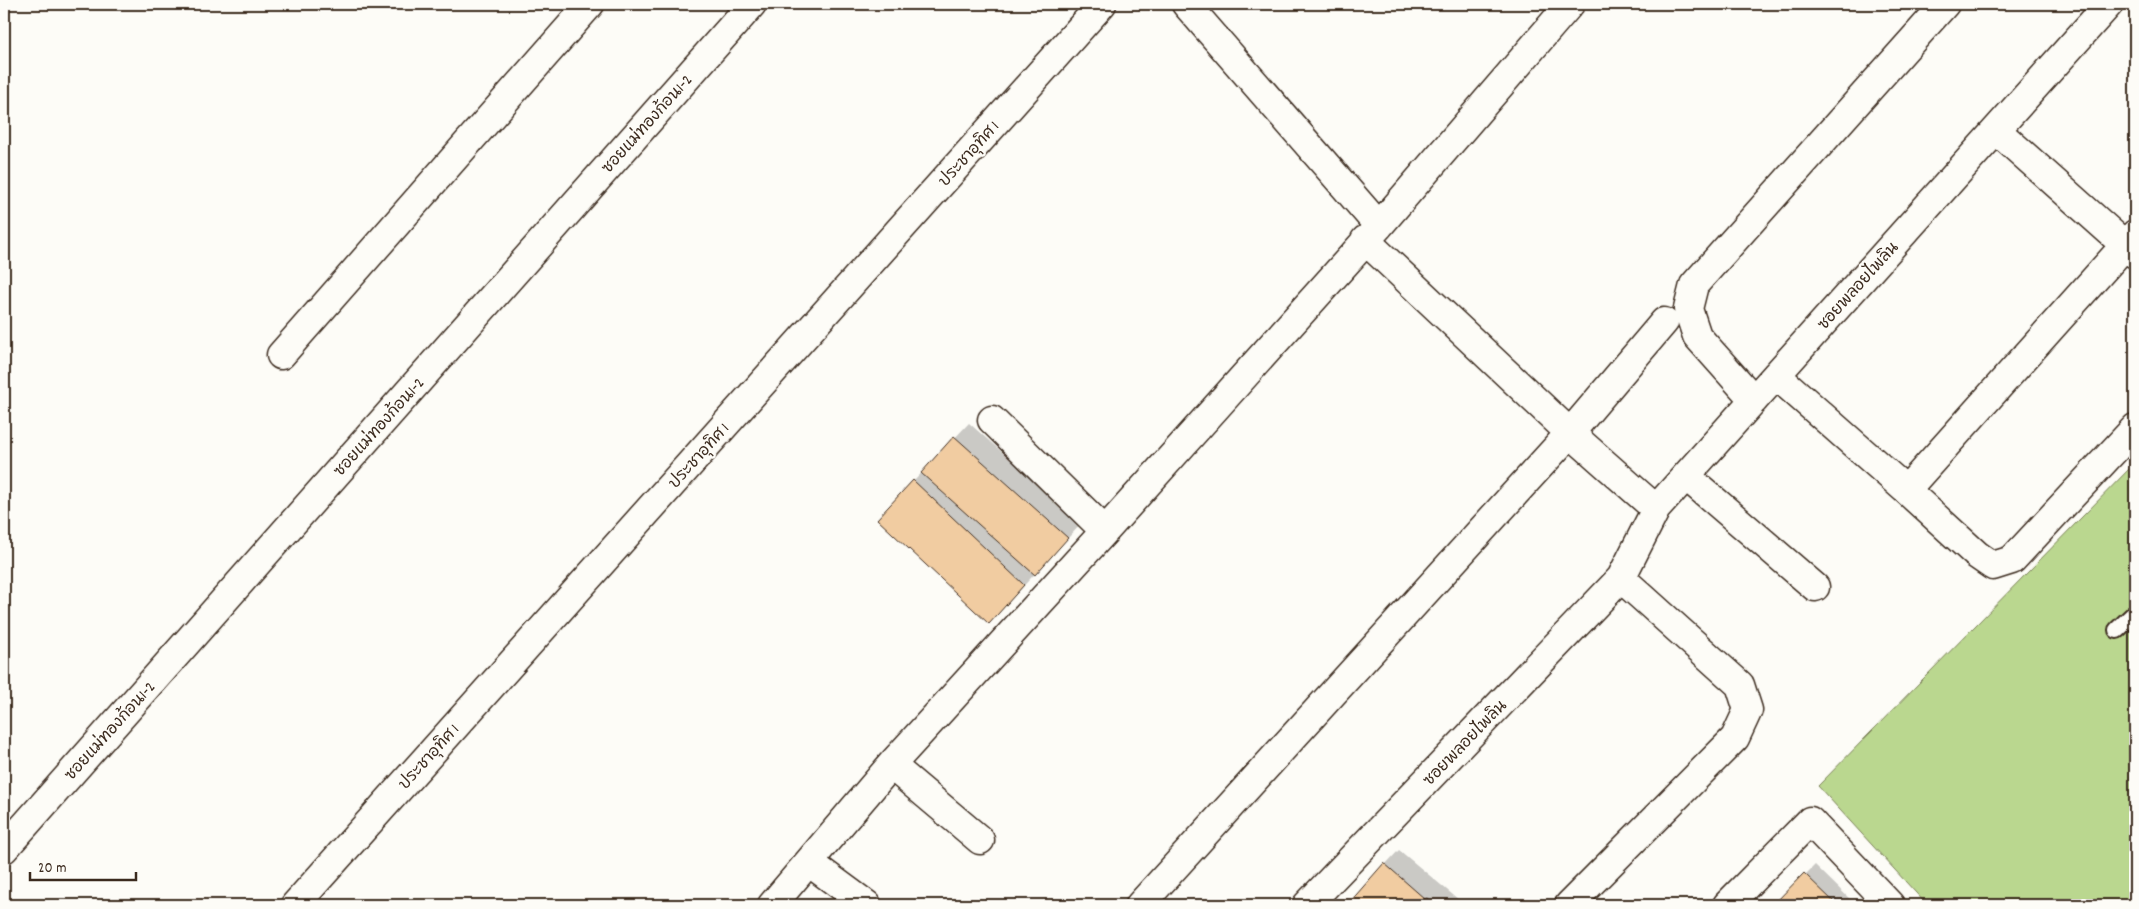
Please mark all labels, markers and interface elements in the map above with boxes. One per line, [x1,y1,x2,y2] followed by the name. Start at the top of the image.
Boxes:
[596,69,699,179] street label: ซอยแม่ทองก้อน1-2
[933,116,1006,193] street label: ประชาอุทิศ 1
[1811,236,1905,336] street label: ซอยพลอยไพลิน
[328,372,431,482] street label: ซอยแม่ทองก้อน1-2
[663,418,736,495] street label: ประชาอุทิศ 1
[59,676,162,786] street label: ซอยแม่ทองก้อน1-2
[1417,694,1513,792] street label: ซอยพลอยไพลิน
[393,719,466,796] street label: ประชาอุทิศ 1
[30,849,136,881] scale bar
[38,858,66,880] text: 20 m

